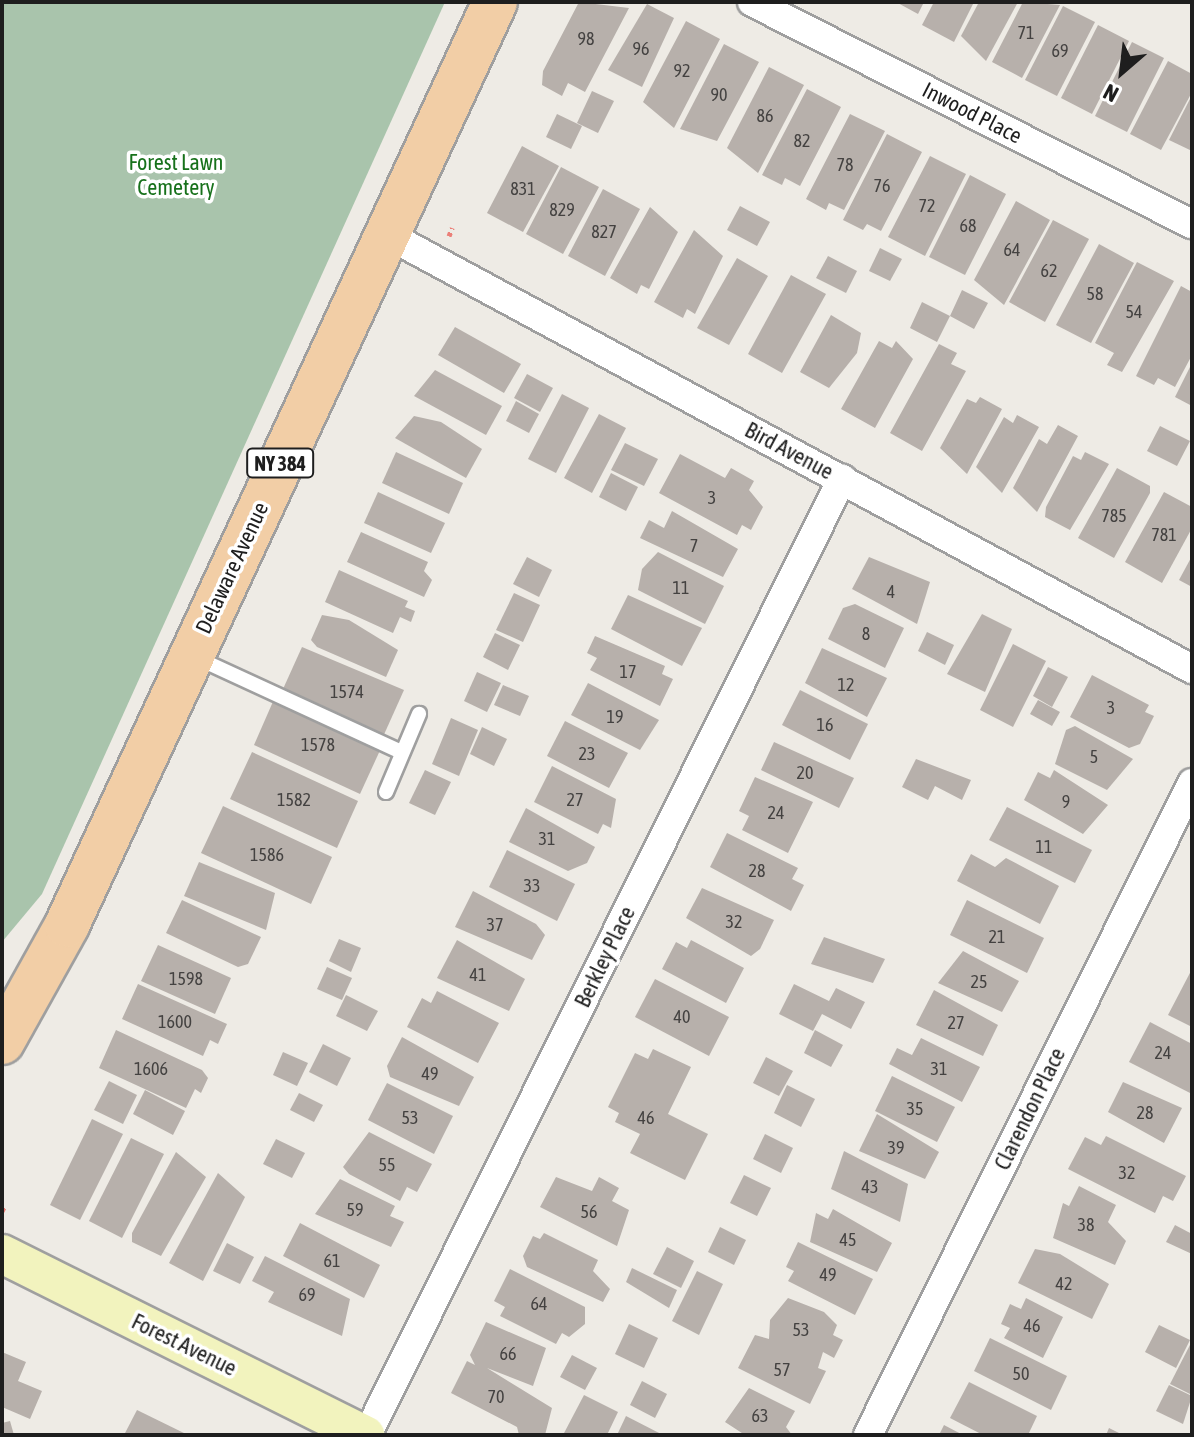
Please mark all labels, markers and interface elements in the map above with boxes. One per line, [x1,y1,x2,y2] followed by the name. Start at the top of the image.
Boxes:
[1018,22,1034,44] house number: 71
[578,28,594,50] house number: 98
[1082,32,1162,112] north arrow
[633,38,649,60] house number: 96
[1052,40,1068,62] house number: 69
[674,60,690,82] house number: 92
[918,77,1026,149] street label: Inwood Place
[1099,79,1123,108] text: N
[711,84,727,106] house number: 90
[757,105,773,127] house number: 86
[794,130,810,152] house number: 82
[129,149,223,200] park label: Forest Lawn Cemetery
[837,154,853,176] house number: 78
[874,175,890,197] house number: 76
[510,178,536,200] house number: 831
[919,195,935,217] house number: 72
[549,199,575,221] house number: 829
[960,215,976,237] house number: 68
[591,221,617,243] house number: 827
[1004,239,1020,261] house number: 64
[1041,260,1057,282] house number: 62
[1087,283,1103,305] house number: 58
[1126,301,1142,323] house number: 54
[740,417,838,485] street label: Bird Avenue
[246,447,314,479] road number: NY 384
[708,487,716,509] house number: 3
[190,498,274,638] street label: Delaware Avenue
[1101,505,1127,527] house number: 785
[1151,524,1177,546] house number: 781
[690,535,698,557] house number: 7
[673,577,689,599] house number: 11
[887,581,895,603] house number: 4
[862,623,870,645] house number: 8
[620,661,636,683] house number: 17
[838,674,854,696] house number: 12
[330,681,364,703] house number: 1574
[1107,697,1115,719] house number: 3
[607,706,623,728] house number: 19
[817,714,833,736] house number: 16
[301,734,335,756] house number: 1578
[579,743,595,765] house number: 23
[1090,746,1098,768] house number: 5
[797,762,813,784] house number: 20
[277,789,311,811] house number: 1582
[567,789,583,811] house number: 27
[1062,791,1070,813] house number: 9
[768,802,784,824] house number: 24
[539,828,555,850] house number: 31
[1036,836,1052,858] house number: 11
[250,844,284,866] house number: 1586
[749,860,765,882] house number: 28
[524,875,540,897] house number: 33
[569,902,641,1012] street label: Berkley Place
[726,911,742,933] house number: 32
[487,914,503,936] house number: 37
[989,926,1005,948] house number: 21
[470,964,486,986] house number: 41
[169,968,203,990] house number: 1598
[971,971,987,993] house number: 25
[674,1006,690,1028] house number: 40
[158,1011,192,1033] house number: 1600
[948,1012,964,1034] house number: 27
[1155,1042,1171,1064] house number: 24
[989,1044,1071,1174] street label: Clarendon Place
[134,1058,168,1080] house number: 1606
[931,1058,947,1080] house number: 31
[422,1063,438,1085] house number: 49
[907,1098,923,1120] house number: 35
[1137,1102,1153,1124] house number: 28
[402,1107,418,1129] house number: 53
[638,1107,654,1129] house number: 46
[888,1137,904,1159] house number: 39
[379,1154,395,1176] house number: 55
[1119,1162,1135,1184] house number: 32
[862,1176,878,1198] house number: 43
[347,1199,363,1221] house number: 59
[581,1201,597,1223] house number: 56
[1078,1214,1094,1236] house number: 38
[840,1229,856,1251] house number: 45
[324,1250,340,1272] house number: 61
[820,1264,836,1286] house number: 49
[1056,1273,1072,1295] house number: 42
[299,1284,315,1306] house number: 69
[531,1293,547,1315] house number: 64
[127,1308,241,1382] street label: Forest Avenue
[1024,1315,1040,1337] house number: 46
[793,1319,809,1341] house number: 53
[500,1343,516,1365] house number: 66
[774,1359,790,1381] house number: 57
[1013,1363,1029,1385] house number: 50
[488,1386,504,1408] house number: 70
[752,1405,768,1427] house number: 63

